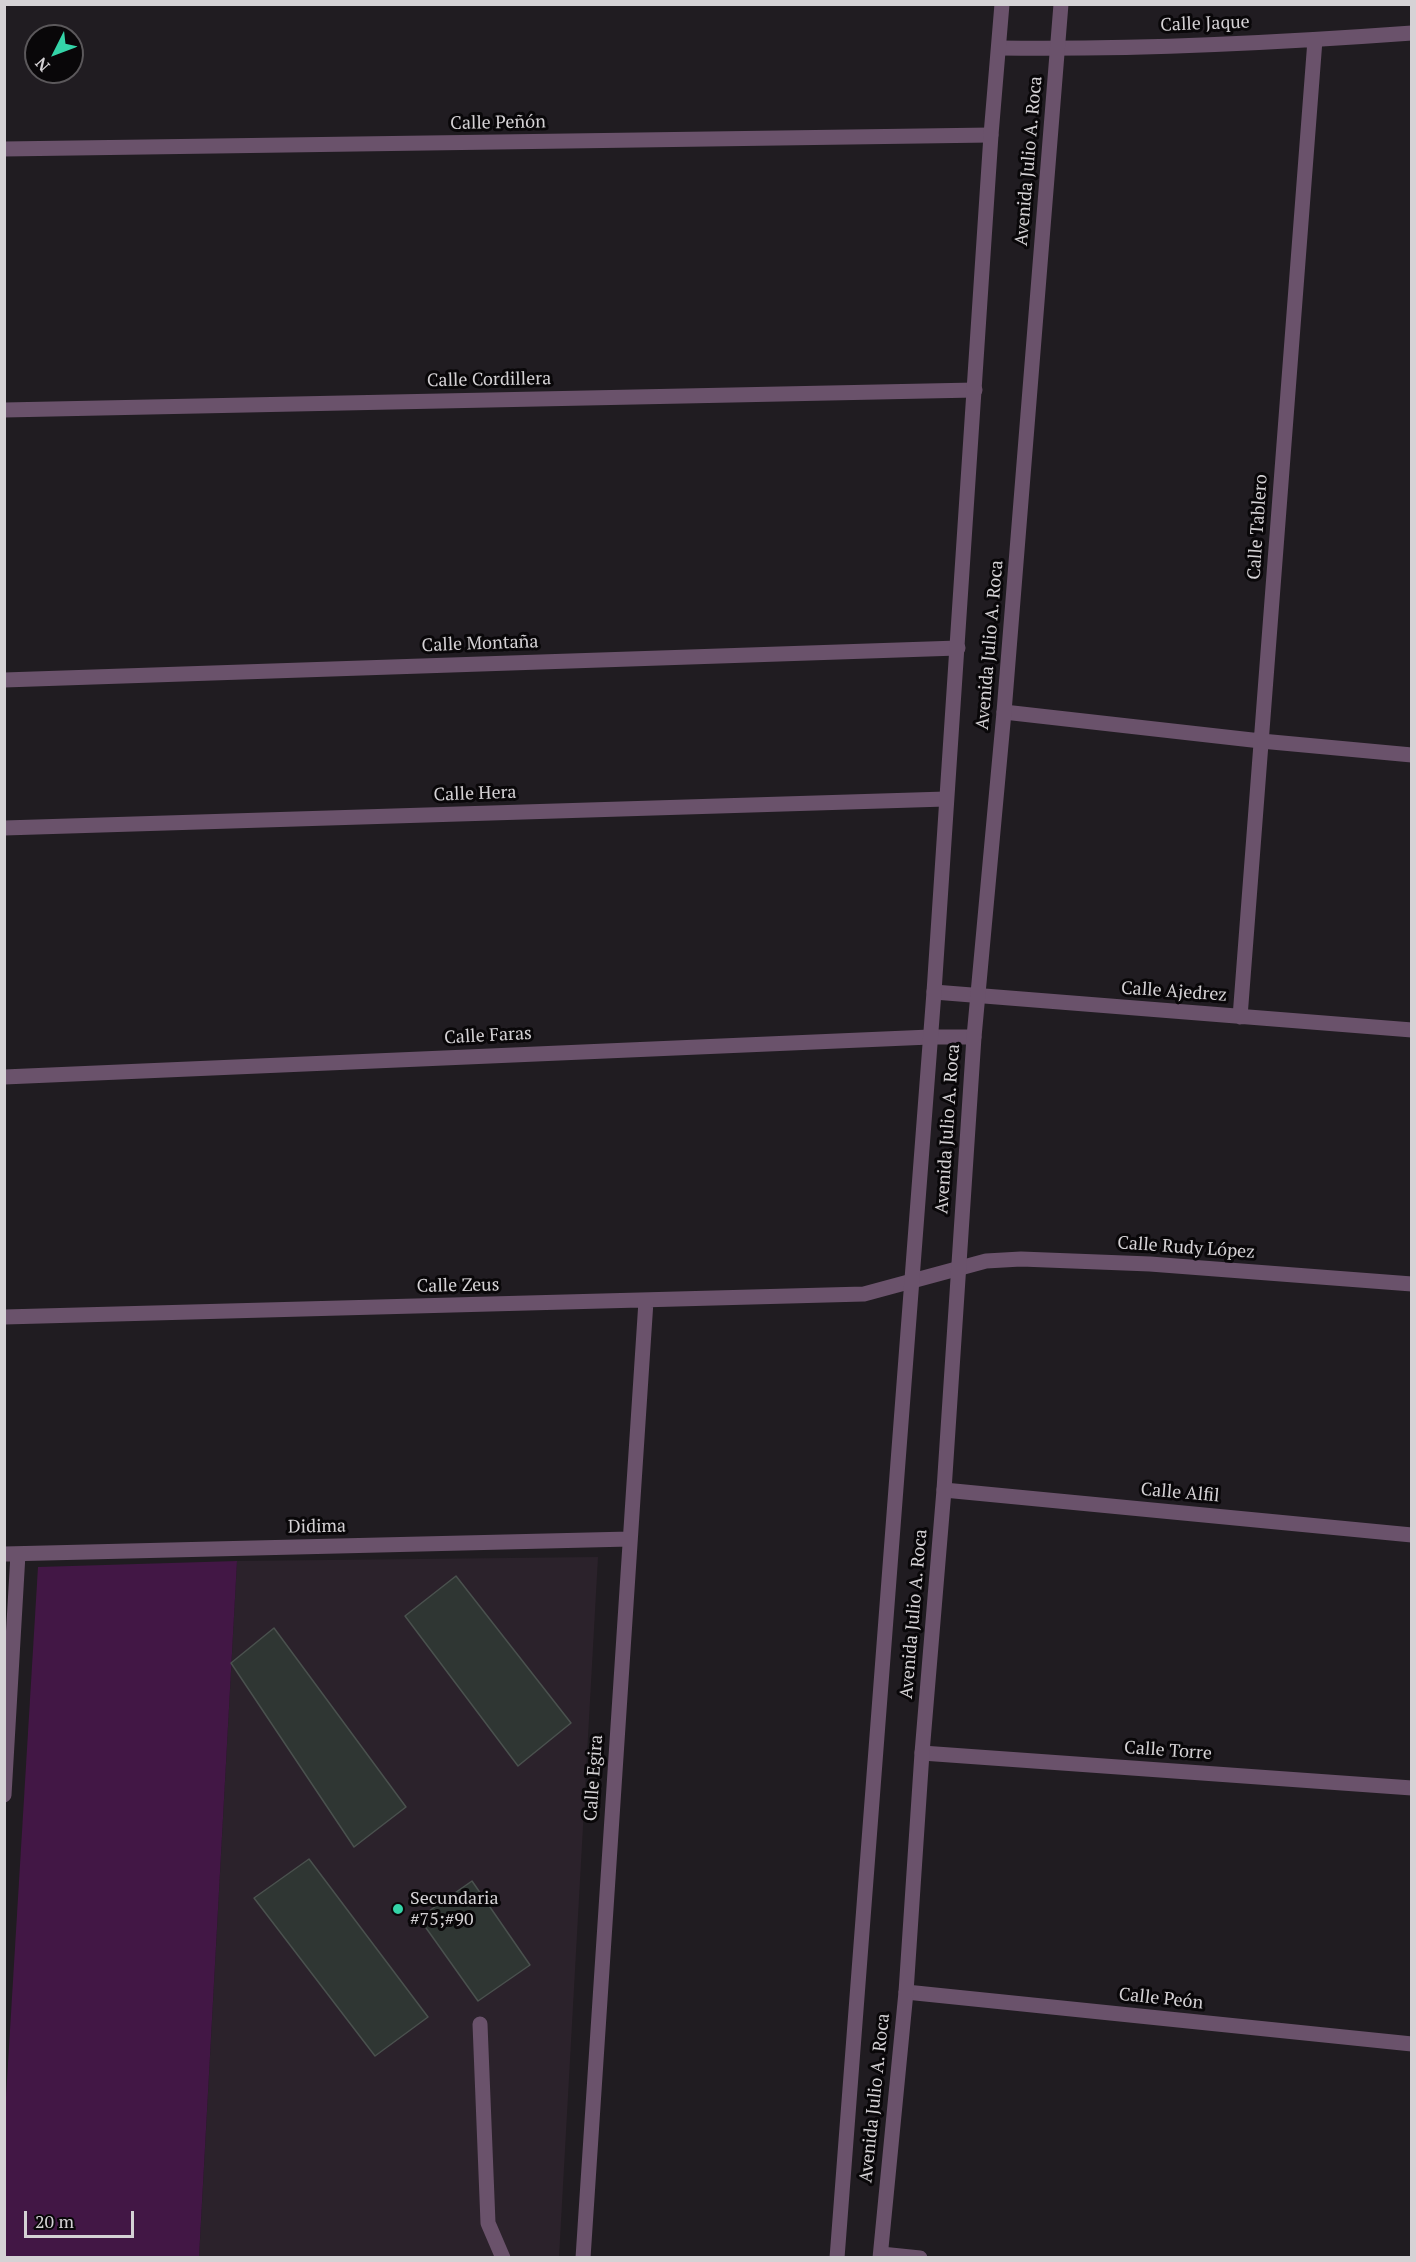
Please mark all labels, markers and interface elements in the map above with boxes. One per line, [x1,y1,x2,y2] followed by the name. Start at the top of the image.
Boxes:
[1160,12,1250,36] street label: Calle Jaque
[24,24,84,84] north arrow
[30,53,54,77] text: N
[1011,75,1047,247] street label: Avenida Julio A. Roca
[450,111,546,135] street label: Calle Peñón
[427,368,551,392] street label: Calle Cordillera
[1244,473,1272,581] street label: Calle Tablero
[972,559,1008,731] street label: Avenida Julio A. Roca
[421,631,539,657] street label: Calle Montaña
[433,782,517,806] street label: Calle Hera
[1120,978,1228,1006] street label: Calle Ajedrez
[444,1023,532,1049] street label: Calle Faras
[931,1043,965,1215] street label: Avenida Julio A. Roca
[1116,1232,1256,1264] street label: Calle Rudy López
[416,1274,500,1298] street label: Calle Zeus
[1140,1479,1220,1507] street label: Calle Alfil
[288,1516,346,1538] street label: Didima
[896,1528,932,1700] street label: Avenida Julio A. Roca
[580,1734,608,1822] street label: Calle Egira
[1123,1737,1213,1765] street label: Calle Torre
[410,1888,499,1930] place label: Secundaria #75;#90
[391,1902,405,1916] marker: Secundaria #75;#90
[1118,1984,1204,2014] street label: Calle Peón
[855,2012,895,2184] street label: Avenida Julio A. Roca
[27,2199,136,2237] scale bar
[35,2209,74,2233] text: 20 m

